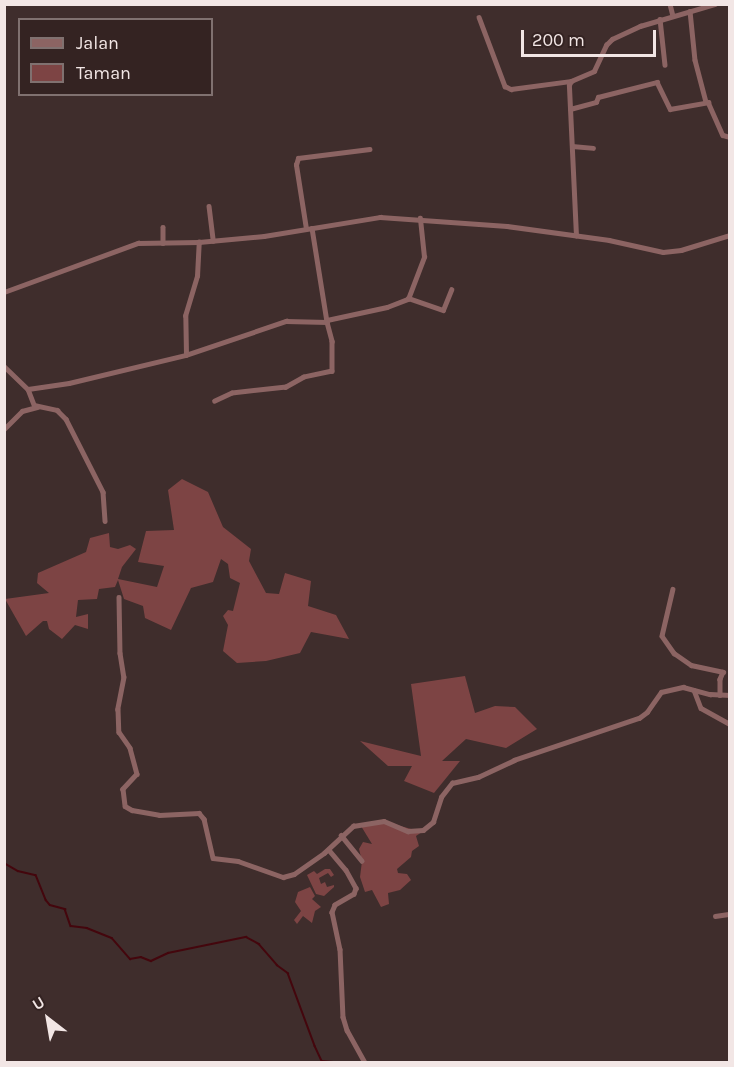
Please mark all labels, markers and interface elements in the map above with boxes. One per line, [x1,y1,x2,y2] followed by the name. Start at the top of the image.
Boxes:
[18,18,213,96] legend
[524,18,659,56] scale bar
[532,29,585,51] text: 200 m
[76,32,119,54] text: Jalan
[76,62,131,84] text: Taman
[18,989,78,1049] north arrow
[29,992,48,1014] text: U

